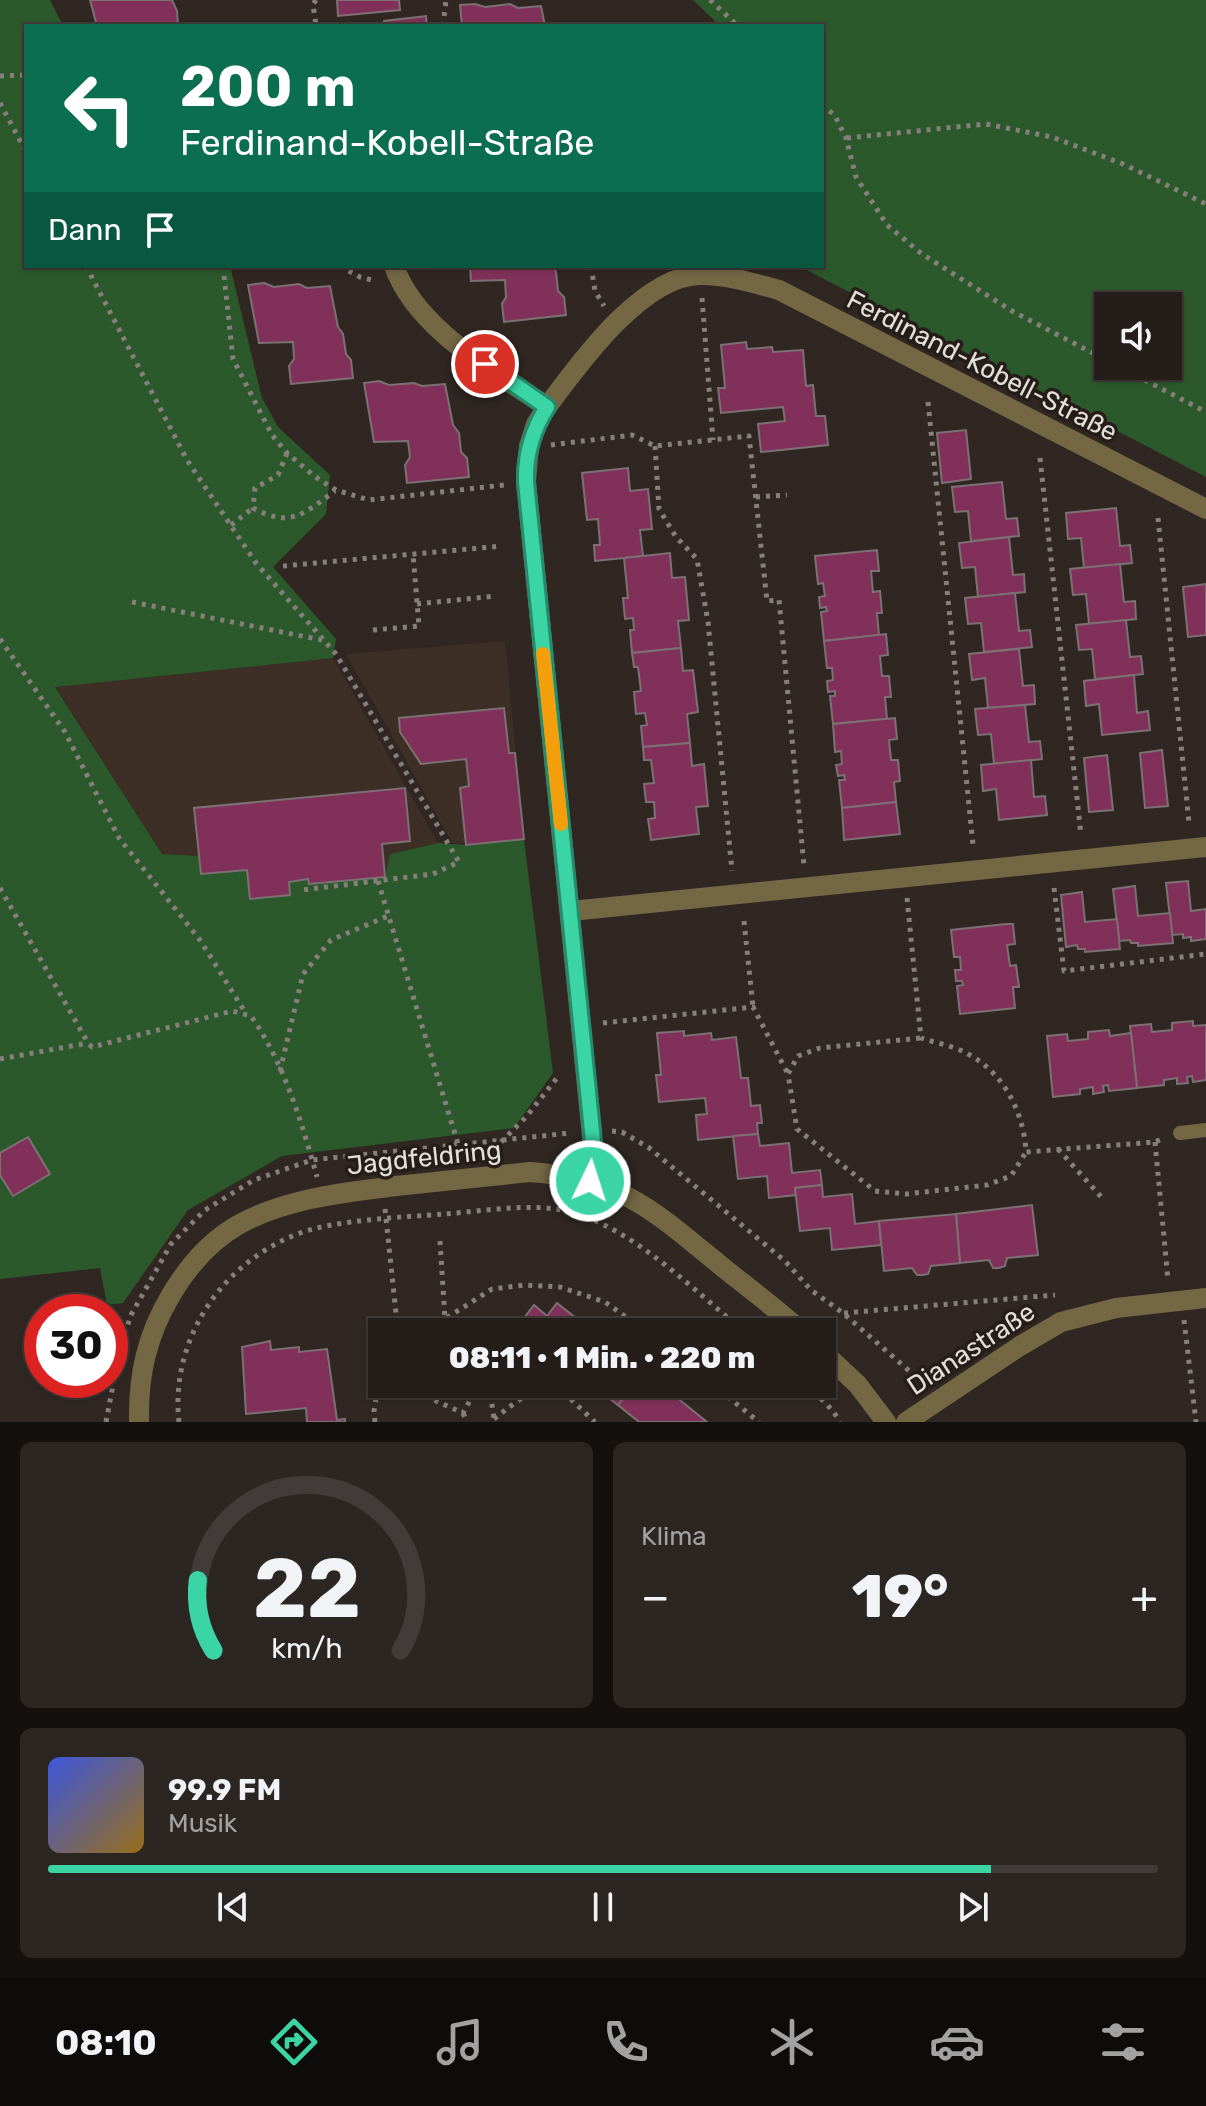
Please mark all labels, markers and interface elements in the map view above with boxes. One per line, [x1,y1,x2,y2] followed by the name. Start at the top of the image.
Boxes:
[180,54,356,120] text: 200 m
[48,56,152,160] icon: left
[180,121,595,164] text: Ferdinand-Kobell-Straße
[138,208,182,252] icon: arrive
[48,212,122,248] text: Dann
[842,284,1122,448] street label: Ferdinand-Kobell-Straße
[1094,292,1182,380] map controls
[1094,292,1182,380] button: sound
[451,330,519,398] pin
[463,342,507,386] icon: arrive
[345,1134,503,1182] street label: Jagdfeldring
[548,1139,632,1223] position arrow
[24,1294,128,1398] speed limit sign: 30
[901,1296,1041,1402] street label: Dianastraße
[449,1340,755,1376] text: 08:11 · 1 Min. · 220 m
[641,1521,707,1552] text: Klima
[252,1539,361,1638] text: 22
[852,1561,948,1632] text: 19°
[641,1571,670,1623] text: −
[1131,1571,1158,1623] text: +
[271,1631,342,1665] text: km/h
[168,1772,281,1808] text: 99.9 FM
[168,1808,237,1839] text: Musik
[211,1885,255,1929] icon: previous
[581,1885,625,1929] icon: pause
[951,1885,995,1929] icon: next
[266,2014,322,2070] icon: directions
[432,2014,488,2070] icon: music
[598,2014,654,2070] icon: phone
[764,2014,820,2070] icon: climate
[929,2014,985,2070] icon: car
[1095,2014,1151,2070] icon: filters
[55,2021,157,2064] text: 08:10

